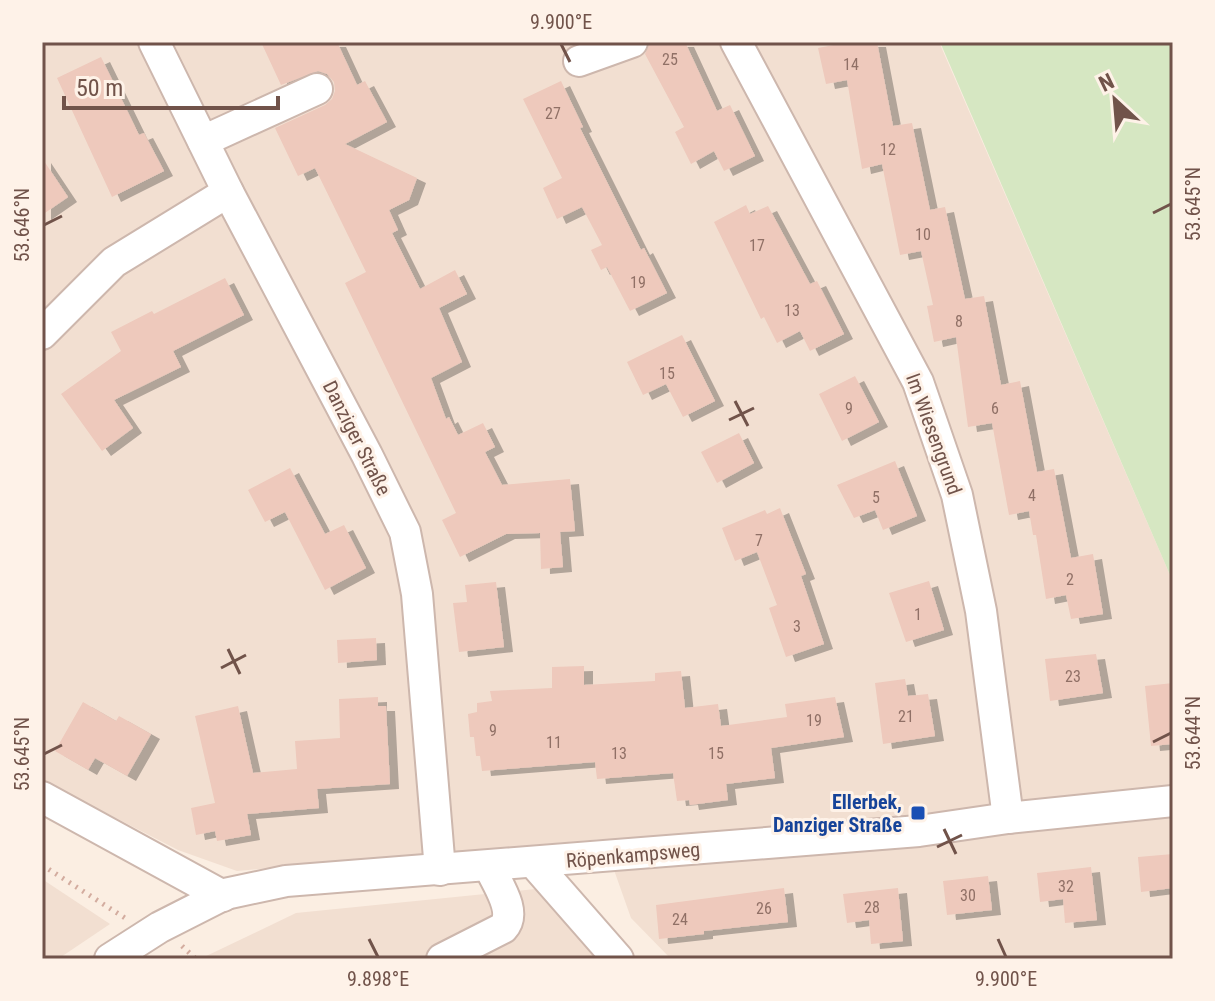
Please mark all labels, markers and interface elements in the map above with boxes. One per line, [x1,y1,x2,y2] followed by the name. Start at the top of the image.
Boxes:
[530,10,592,34] text: 9.900°E
[662,50,678,69] house number: 25
[843,55,859,74] house number: 14
[64,60,278,110] scale bar
[1075,60,1155,140] north arrow
[1095,68,1118,97] text: N
[76,74,123,102] text: 50 m
[545,104,561,123] house number: 27
[880,140,896,159] house number: 12
[1181,167,1205,241] text: 53.645°N
[10,188,34,262] text: 53.646°N
[915,225,931,244] house number: 10
[749,236,765,255] house number: 17
[630,273,646,292] house number: 19
[784,301,800,320] house number: 13
[955,312,963,331] house number: 8
[659,364,675,383] house number: 15
[901,370,967,498] street label: Im Wiesengrund
[318,377,396,499] street label: Danziger Straße
[845,399,853,418] house number: 9
[991,399,999,418] house number: 6
[1028,486,1036,505] house number: 4
[872,488,880,507] house number: 5
[755,531,763,550] house number: 7
[1066,570,1074,589] house number: 2
[914,605,922,624] house number: 1
[793,617,801,636] house number: 3
[1065,667,1081,686] house number: 23
[1181,696,1205,770] text: 53.644°N
[898,707,914,726] house number: 21
[806,711,822,730] house number: 19
[10,717,34,791] text: 53.645°N
[489,721,497,740] house number: 9
[546,733,562,752] house number: 11
[611,744,627,763] house number: 13
[708,744,724,763] house number: 15
[773,790,902,837] place label: Ellerbek, Danziger Straße
[909,804,927,822] marker: Ellerbek, Danziger Straße
[565,837,701,873] street label: Röpenkampsweg
[1058,877,1074,896] house number: 32
[960,886,976,905] house number: 30
[864,898,880,917] house number: 28
[756,899,772,918] house number: 26
[672,910,688,929] house number: 24
[347,967,409,991] text: 9.898°E
[975,967,1037,991] text: 9.900°E

